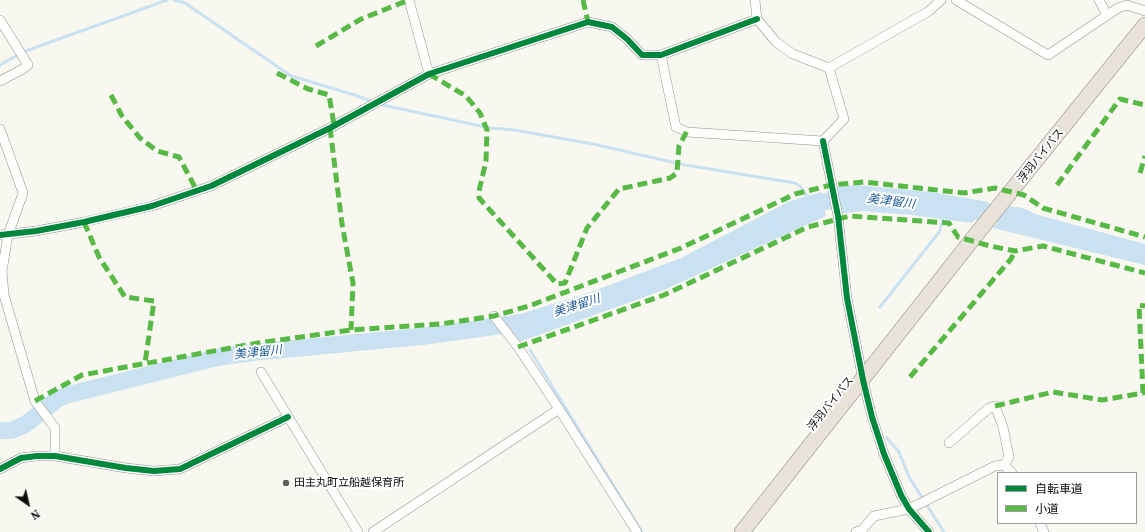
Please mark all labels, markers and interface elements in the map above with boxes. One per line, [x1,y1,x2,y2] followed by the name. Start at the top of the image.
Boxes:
[1015,126,1067,186] street label: 浮羽バイパス
[866,192,916,212] water label: 美津留川
[552,292,602,320] water label: 美津留川
[233,343,283,363] water label: 美津留川
[805,374,857,434] street label: 浮羽バイパス
[997,472,1137,524] legend
[294,476,404,490] place label: 田主丸町立船越保育所
[281,478,291,488] marker: 田主丸町立船越保育所
[1035,481,1083,497] text: 自転車道
[8,484,48,524] north arrow
[1035,501,1059,517] text: 小道
[27,506,43,523] text: N

